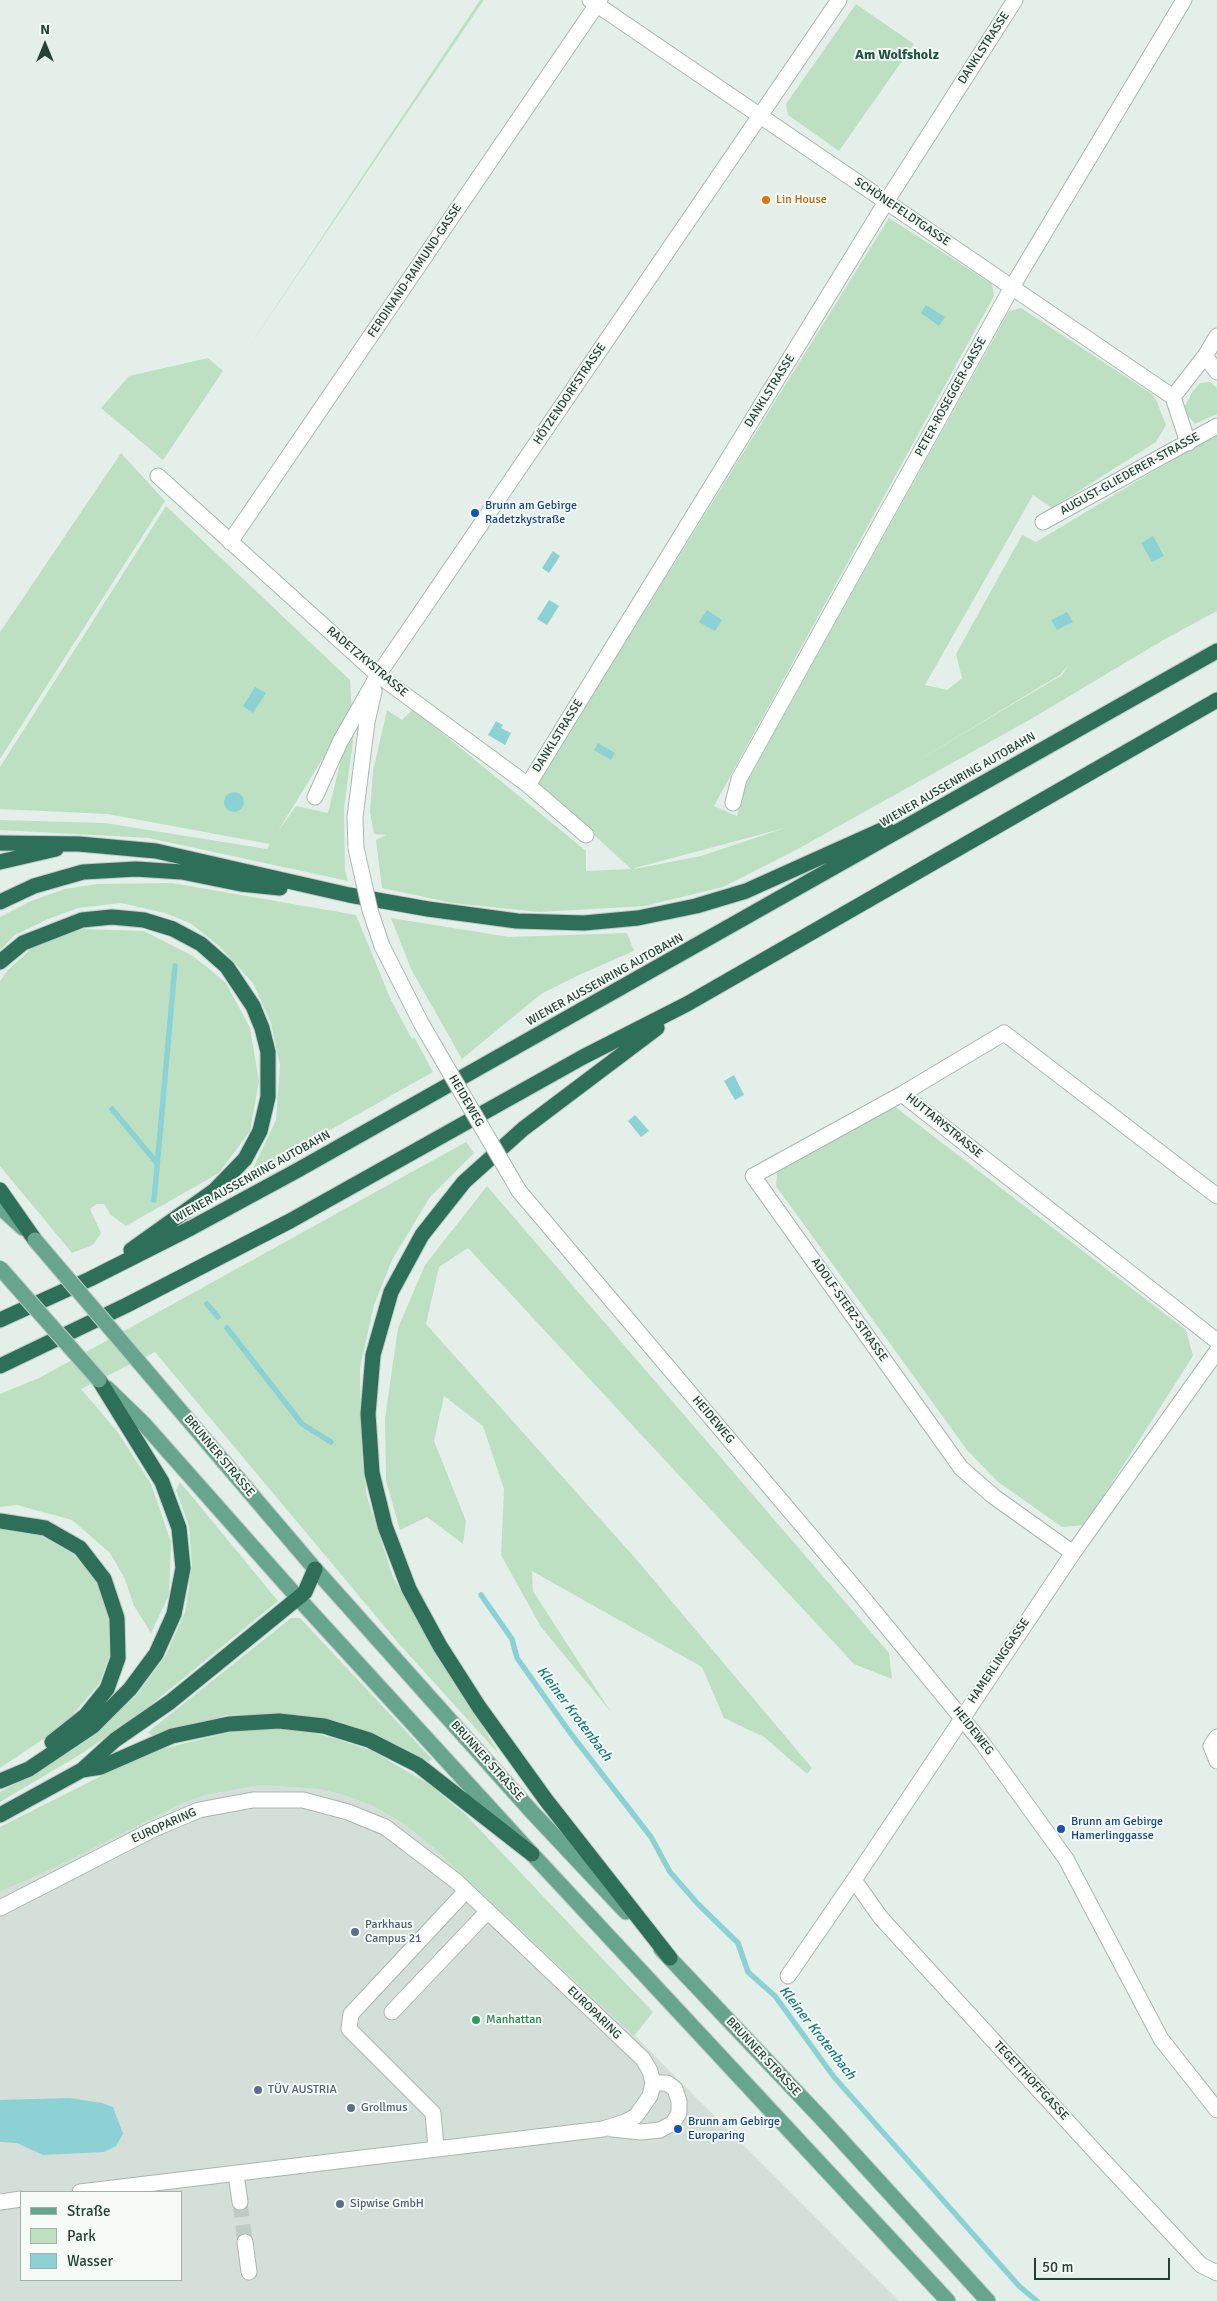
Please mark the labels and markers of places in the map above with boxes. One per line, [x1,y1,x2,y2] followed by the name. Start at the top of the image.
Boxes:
[776,193,827,207] place label: Lin House
[760,194,772,206] marker: Lin House
[485,499,577,527] place label: Brunn am Gebirge Radetzkystraße
[469,507,481,519] marker: Brunn am Gebirge Radetzkystraße
[1071,1815,1163,1843] place label: Brunn am Gebirge Hamerlinggasse
[1055,1823,1067,1835] marker: Brunn am Gebirge Hamerlinggasse
[365,1918,422,1946] place label: Parkhaus Campus 21
[349,1926,361,1938] marker: Parkhaus Campus 21
[486,2013,542,2027] place label: Manhattan
[470,2014,482,2026] marker: Manhattan
[268,2083,337,2097] place label: TÜV AUSTRIA
[252,2084,264,2096] marker: TÜV AUSTRIA
[361,2101,407,2115] place label: Grollmus
[345,2102,357,2114] marker: Grollmus
[688,2115,780,2143] place label: Brunn am Gebirge Europaring
[672,2123,684,2135] marker: Brunn am Gebirge Europaring
[350,2197,424,2211] place label: Sipwise GmbH
[334,2198,346,2210] marker: Sipwise GmbH

